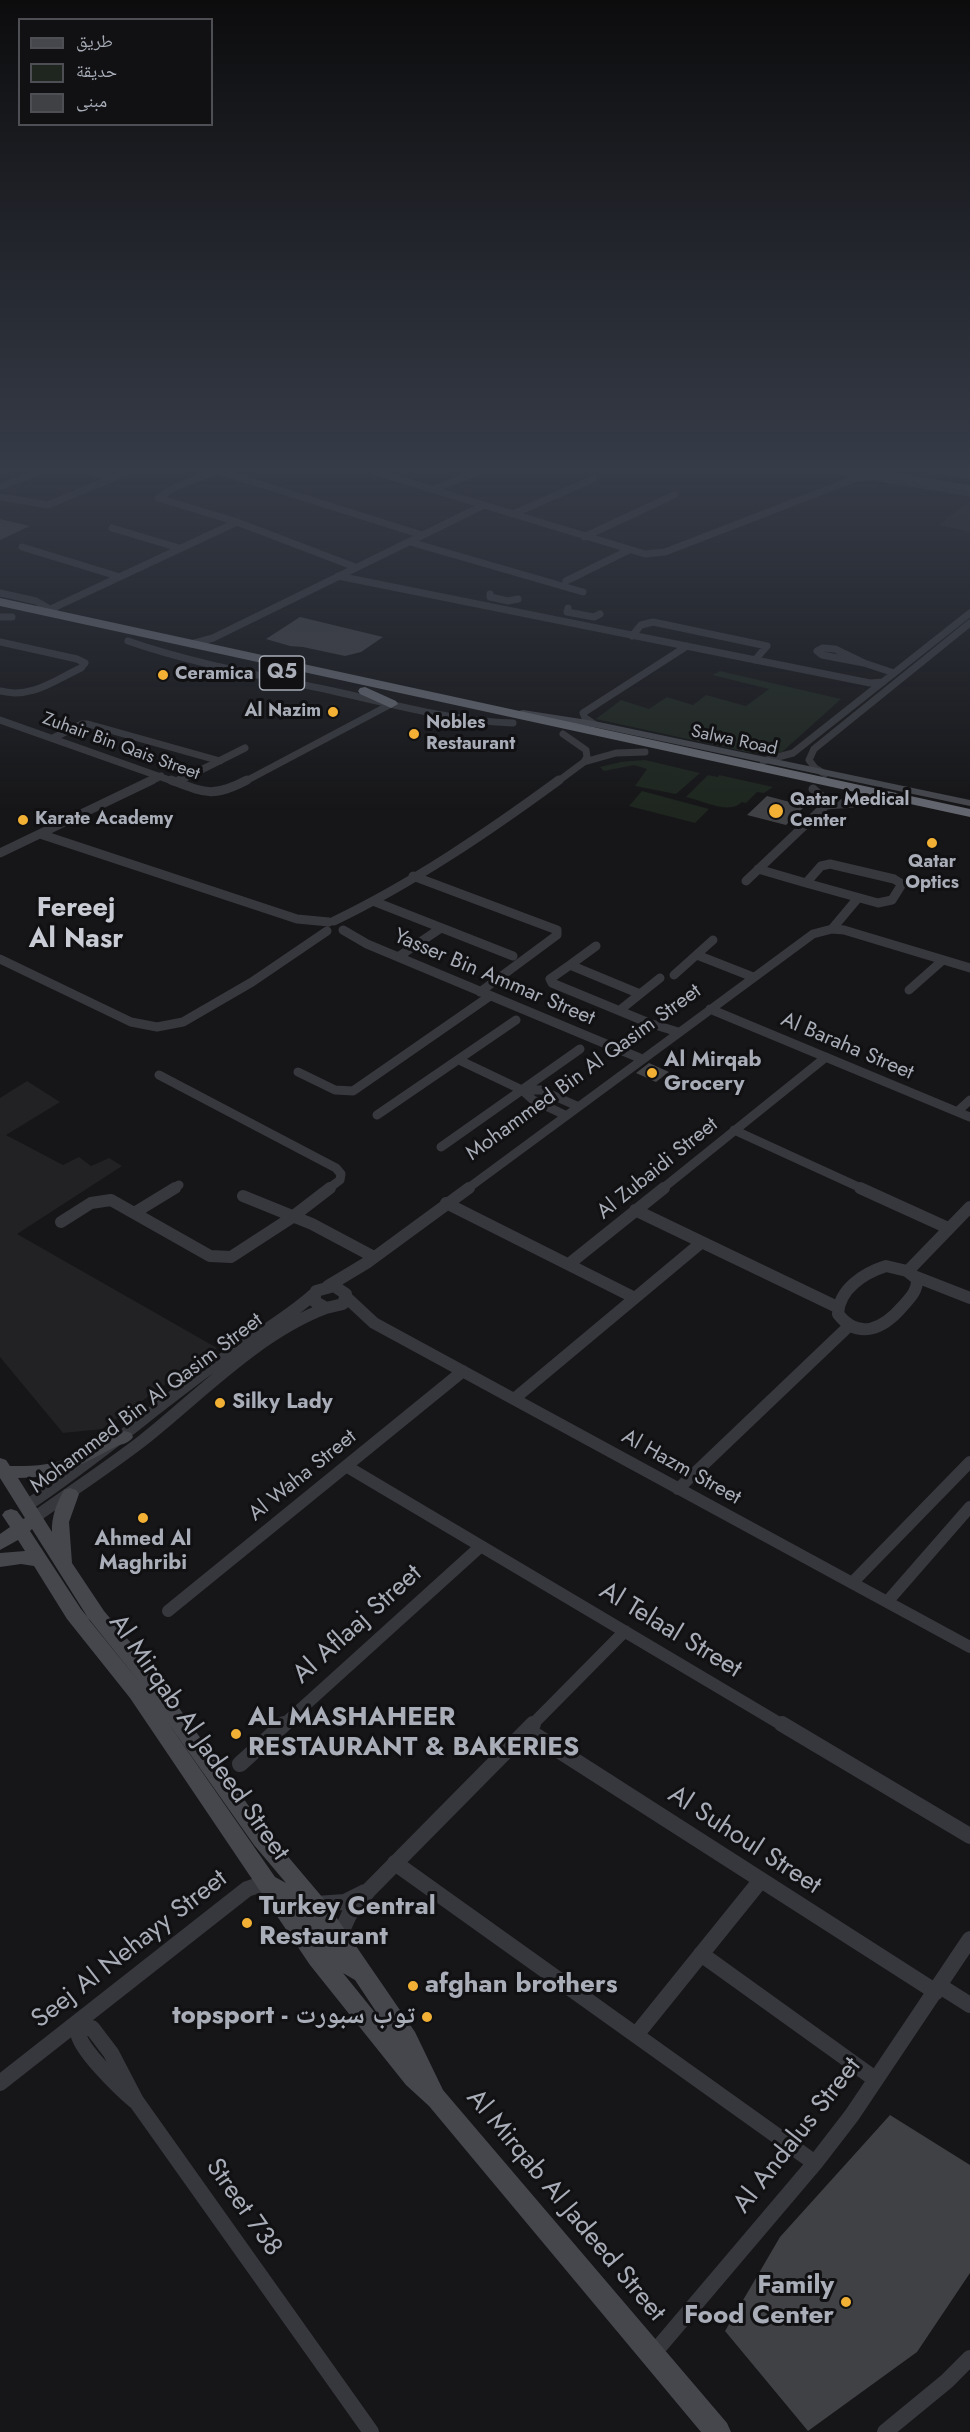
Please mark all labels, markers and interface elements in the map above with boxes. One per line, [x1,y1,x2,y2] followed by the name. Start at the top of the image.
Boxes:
[18,18,213,126] legend
[76,28,113,54] text: طريق
[76,58,117,84] text: حديقة
[76,88,107,114] text: مبنى
[260,656,304,690] road number: Q5
[175,664,253,686] place label: Ceramica
[156,668,170,682] marker: Ceramica
[244,701,321,723] place label: Al Nazim
[326,705,340,719] marker: Al Nazim
[39,708,203,786] street label: Zuhair Bin Qais Street
[426,713,515,756] place label: Nobles Restaurant
[689,721,779,761] street label: Salwa Road
[407,727,421,741] marker: Nobles Restaurant
[790,790,909,832] place label: Qatar Medical Center
[767,802,785,820] marker: Qatar Medical Center
[35,809,173,831] place label: Karate Academy
[16,813,30,827] marker: Karate Academy
[925,836,939,850] marker: Qatar Optics
[905,852,959,894] place label: Qatar Optics
[29,893,123,956] district label: Fereej Al Nasr
[390,924,598,1032] street label: Yasser Bin Ammar Street
[462,979,706,1167] street label: Mohammed Bin Al Qasim Street
[777,1008,917,1086] street label: Al Baraha Street
[664,1048,761,1098] place label: Al Mirqab Grocery
[645,1066,659,1080] marker: Al Mirqab Grocery
[592,1113,724,1225] street label: Al Zubaidi Street
[26,1308,268,1500] street label: Mohammed Bin Al Qasim Street
[232,1390,333,1416] place label: Silky Lady
[213,1396,227,1410] marker: Silky Lady
[244,1425,362,1527] street label: Al Waha Street
[617,1425,745,1511] street label: Al Hazm Street
[136,1511,150,1525] marker: Ahmed Al Maghribi
[95,1527,191,1577] place label: Ahmed Al Maghribi
[287,1559,429,1691] street label: Al Aflaaj Street
[593,1576,747,1686] street label: Al Telaal Street
[101,1609,295,1867] street label: Al Mirqab Al Jadeed Street
[248,1703,579,1764] place label: AL MASHAHEER RESTAURANT & BAKERIES
[229,1727,243,1741] marker: AL MASHAHEER RESTAURANT & BAKERIES
[662,1780,826,1902] street label: Al Suhoul Street
[26,1864,234,2036] street label: Seej Al Nehayy Street
[259,1892,436,1954] place label: Turkey Central Restaurant
[240,1916,254,1930] marker: Turkey Central Restaurant
[425,1970,618,2002] place label: afghan brothers
[406,1979,420,1993] marker: afghan brothers
[172,2001,415,2033] place label: topsport - توب سبورت
[420,2010,434,2024] marker: topsport - توب سبورت
[728,2052,868,2220] street label: Al Andalus Street
[459,2084,671,2328] street label: Al Mirqab Al Jadeed Street
[198,2153,288,2263] street label: Street 738
[684,2271,834,2332] place label: Family Food Center
[839,2295,853,2309] marker: Family Food Center

